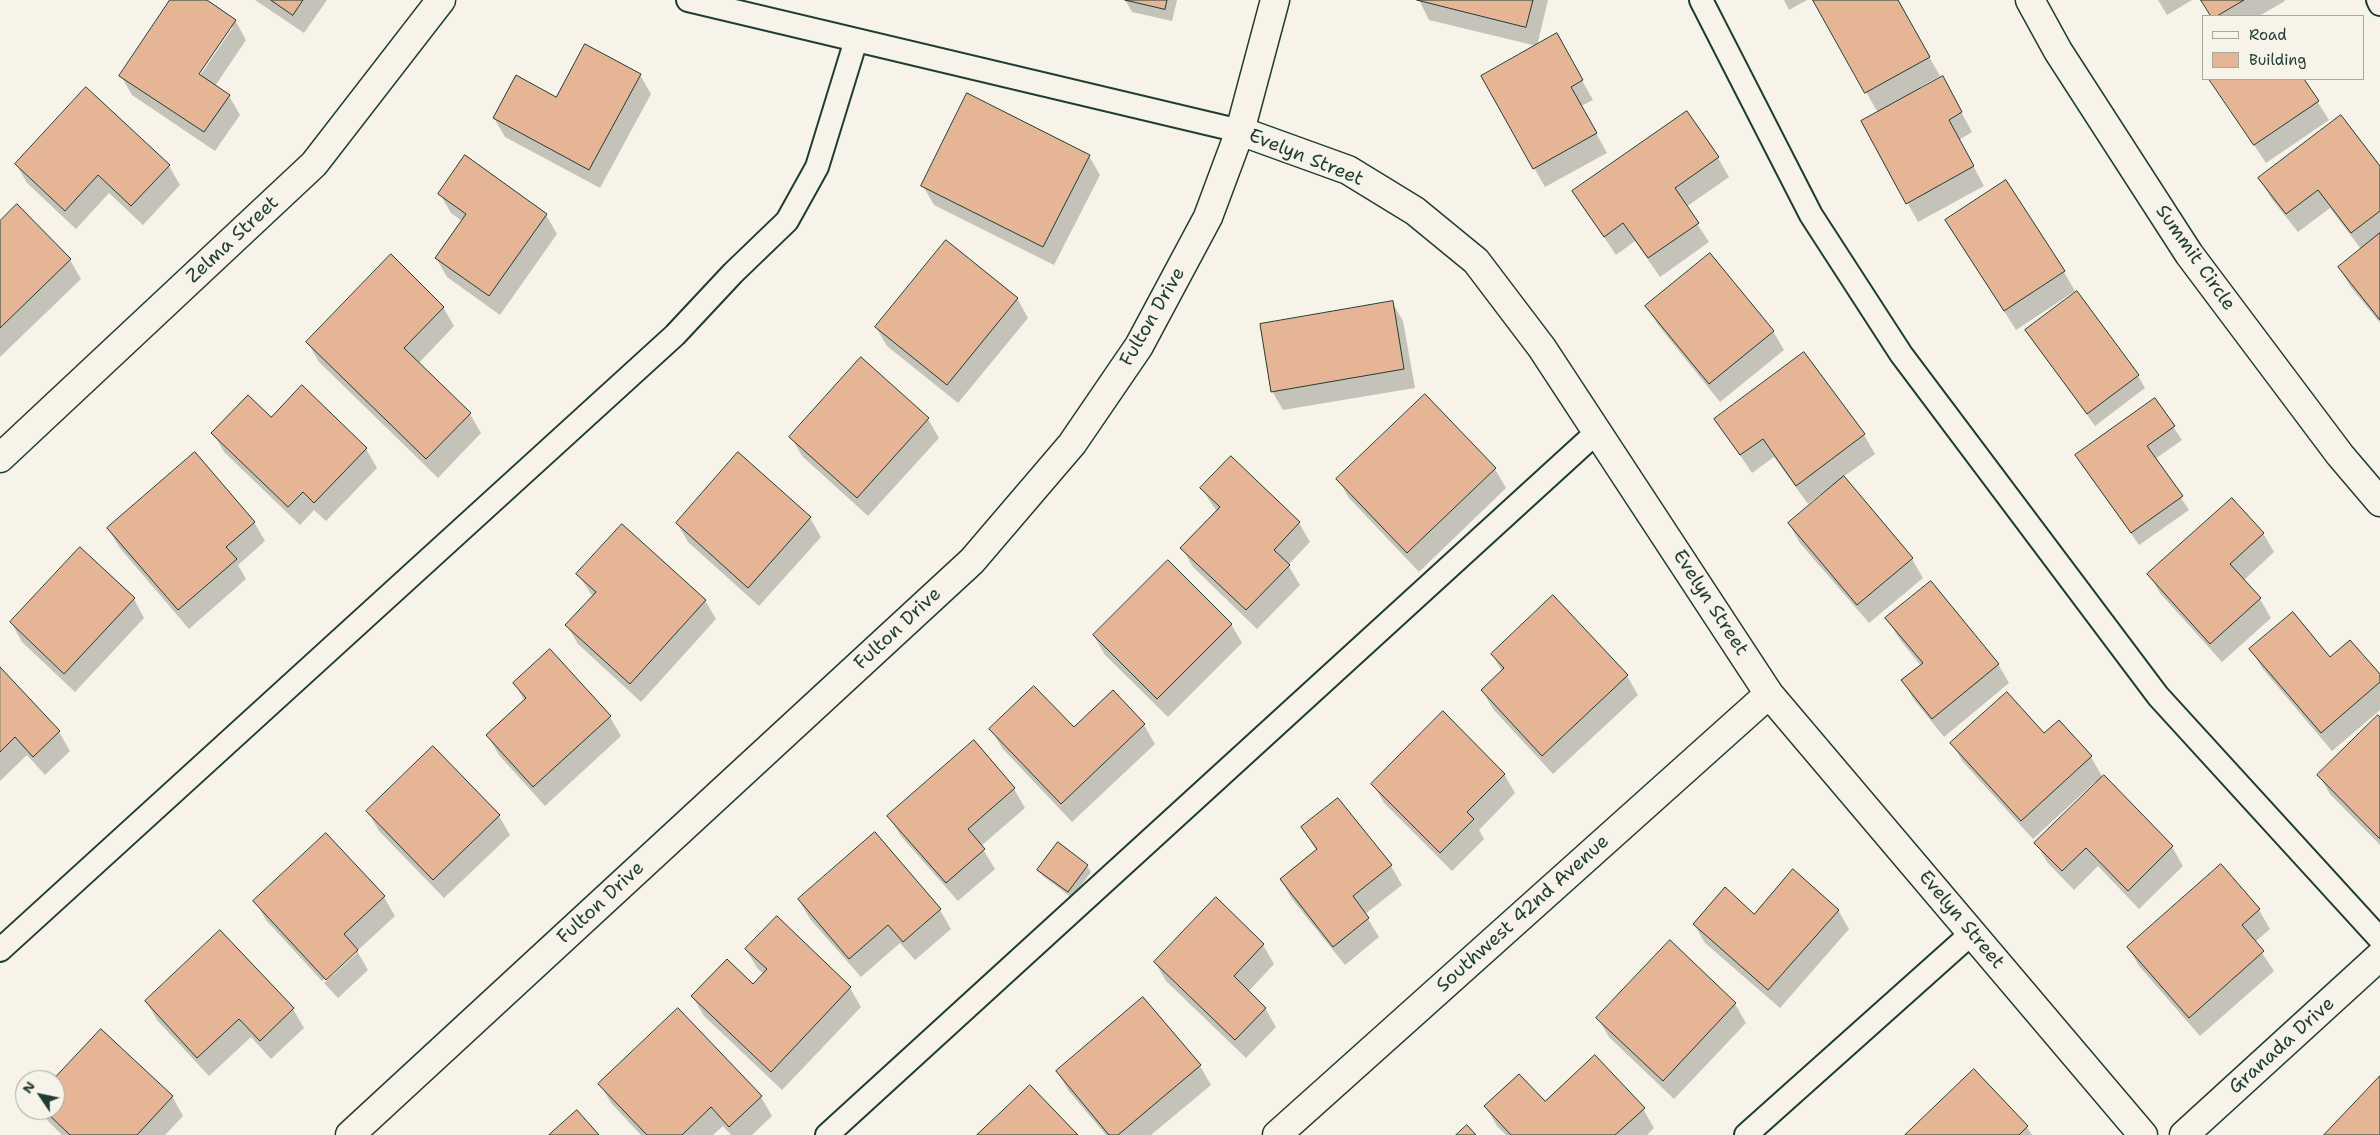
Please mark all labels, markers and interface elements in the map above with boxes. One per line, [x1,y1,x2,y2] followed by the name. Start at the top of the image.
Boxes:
[2202,15,2365,80] legend
[2249,25,2287,45] text: Road
[2249,50,2306,70] text: Building
[1245,125,1367,191] street label: Evelyn Street
[182,192,284,288] street label: Zelma Street
[2150,201,2240,315] street label: Summit Circle
[1116,263,1190,371] street label: Fulton Drive
[1667,546,1753,660] street label: Evelyn Street
[850,583,946,675] street label: Fulton Drive
[1432,830,1614,998] street label: Southwest 42nd Avenue
[553,857,649,949] street label: Fulton Drive
[1913,866,2009,974] street label: Evelyn Street
[2225,993,2339,1099] street label: Granada Drive
[15,1070,65,1120] north arrow
[18,1078,39,1097] text: N

